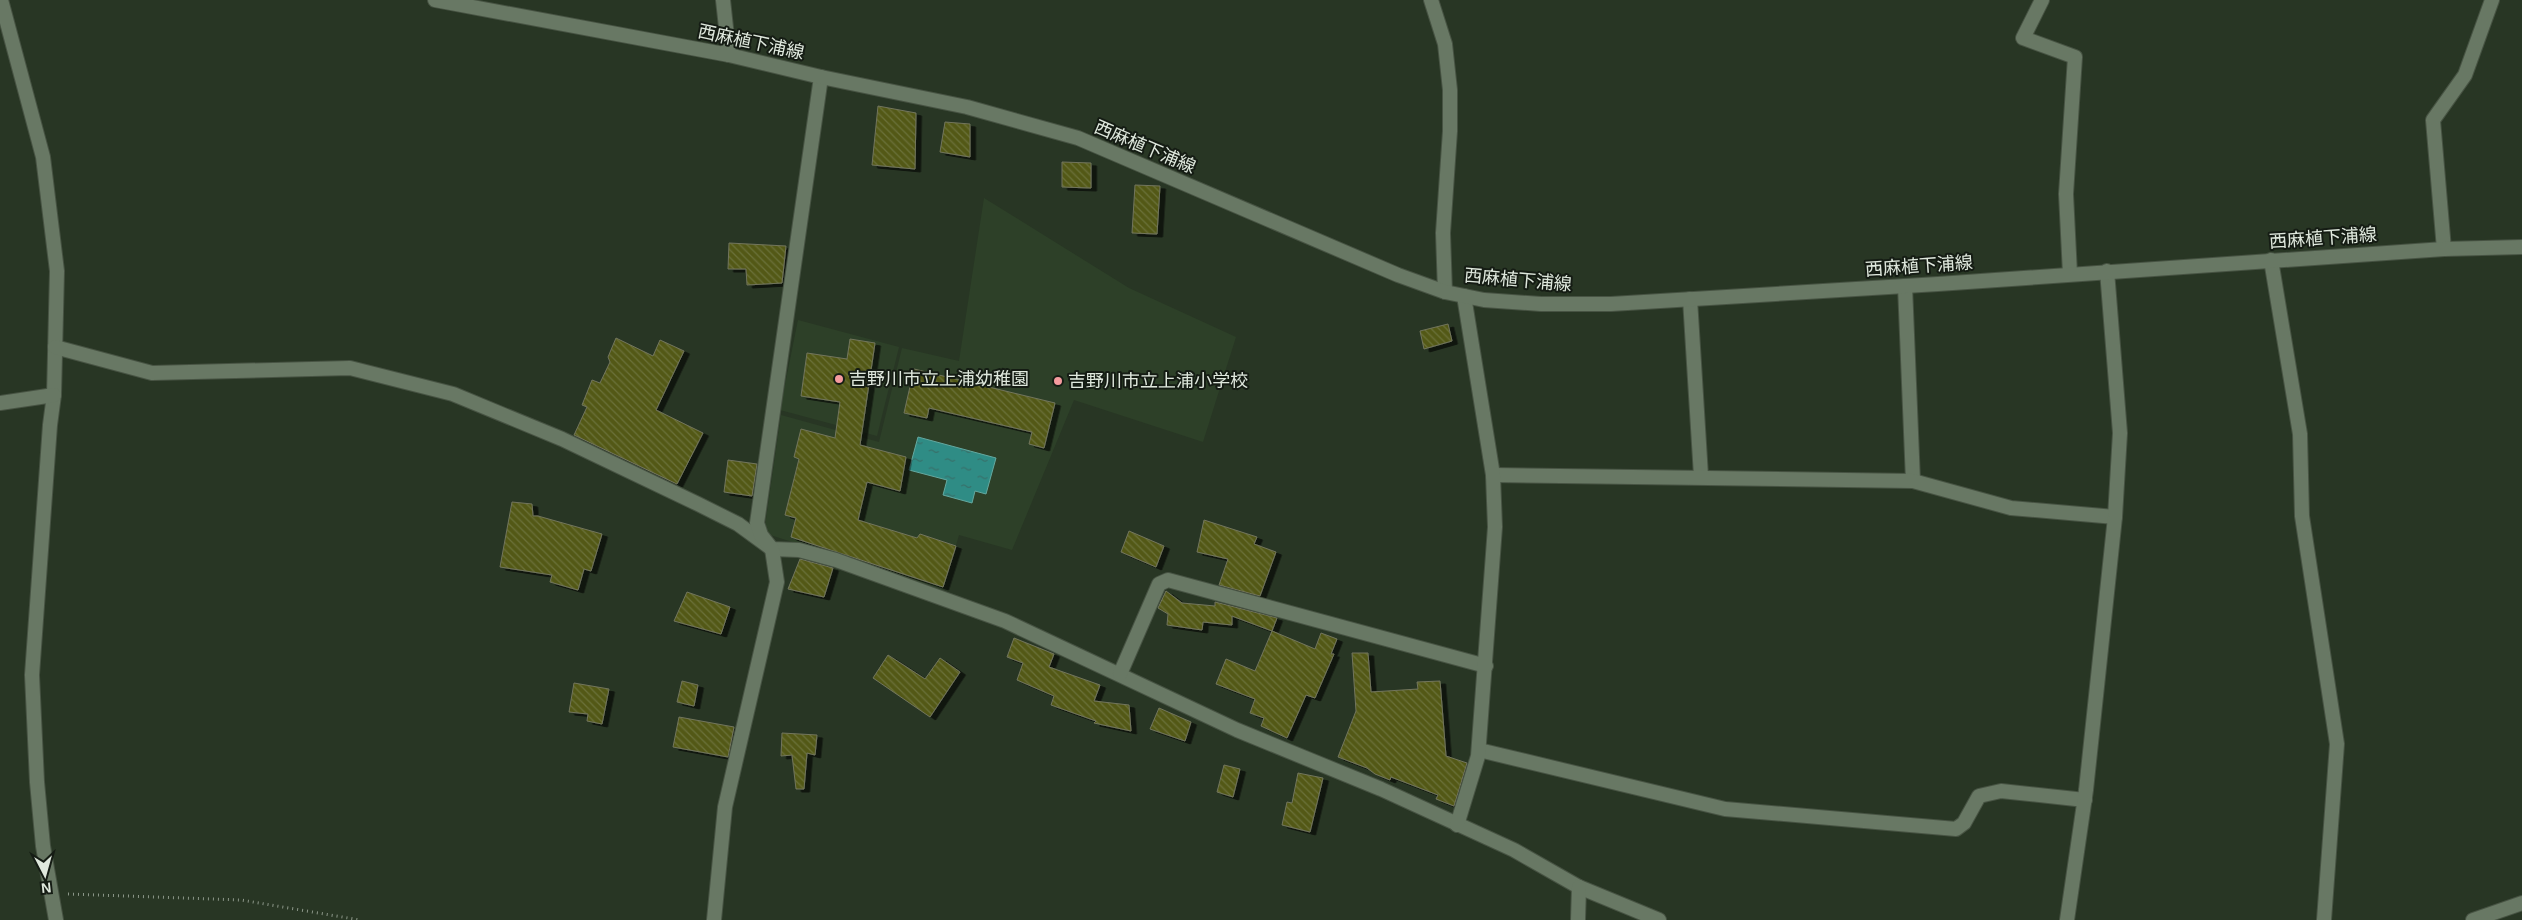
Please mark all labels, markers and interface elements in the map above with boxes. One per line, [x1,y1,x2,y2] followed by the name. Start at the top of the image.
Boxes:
[696,21,806,63] street label: 西麻植下浦線
[1091,117,1199,177] street label: 西麻植下浦線
[2268,224,2378,252] street label: 西麻植下浦線
[1864,252,1974,280] street label: 西麻植下浦線
[1463,265,1573,295] street label: 西麻植下浦線
[849,369,1029,389] place label: 吉野川市立上浦幼稚園
[1068,371,1248,391] place label: 吉野川市立上浦小学校
[833,373,845,385] marker: 吉野川市立上浦幼稚園
[1052,375,1064,387] marker: 吉野川市立上浦小学校
[20,850,70,900] north arrow
[40,879,52,896] text: N

